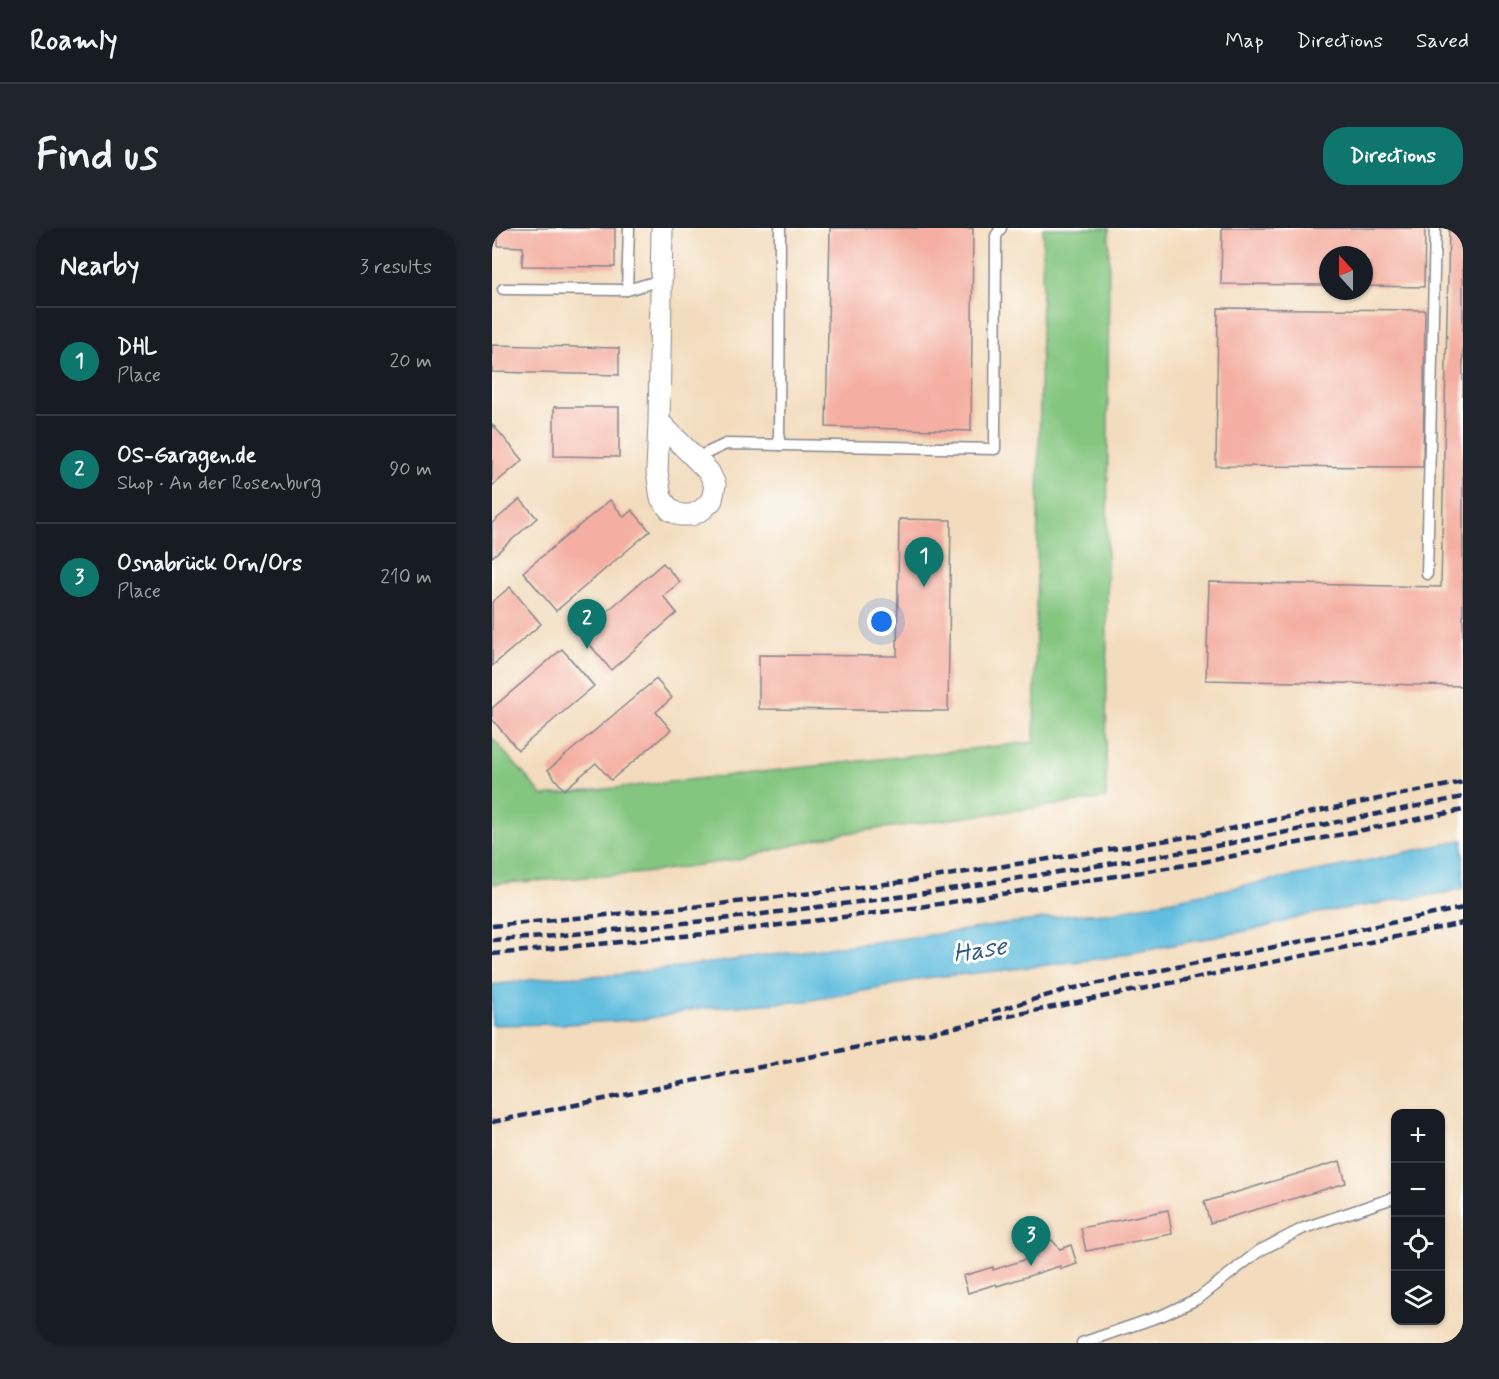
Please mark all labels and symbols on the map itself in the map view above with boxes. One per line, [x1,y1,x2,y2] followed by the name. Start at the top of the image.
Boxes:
[1319,246,1373,300] north arrow
[904,538,944,587] pin: 1
[568,600,607,649] pin: 2
[867,607,896,636] your location
[951,930,1010,972] water label: Hase
[1012,1216,1050,1266] pin: 3

